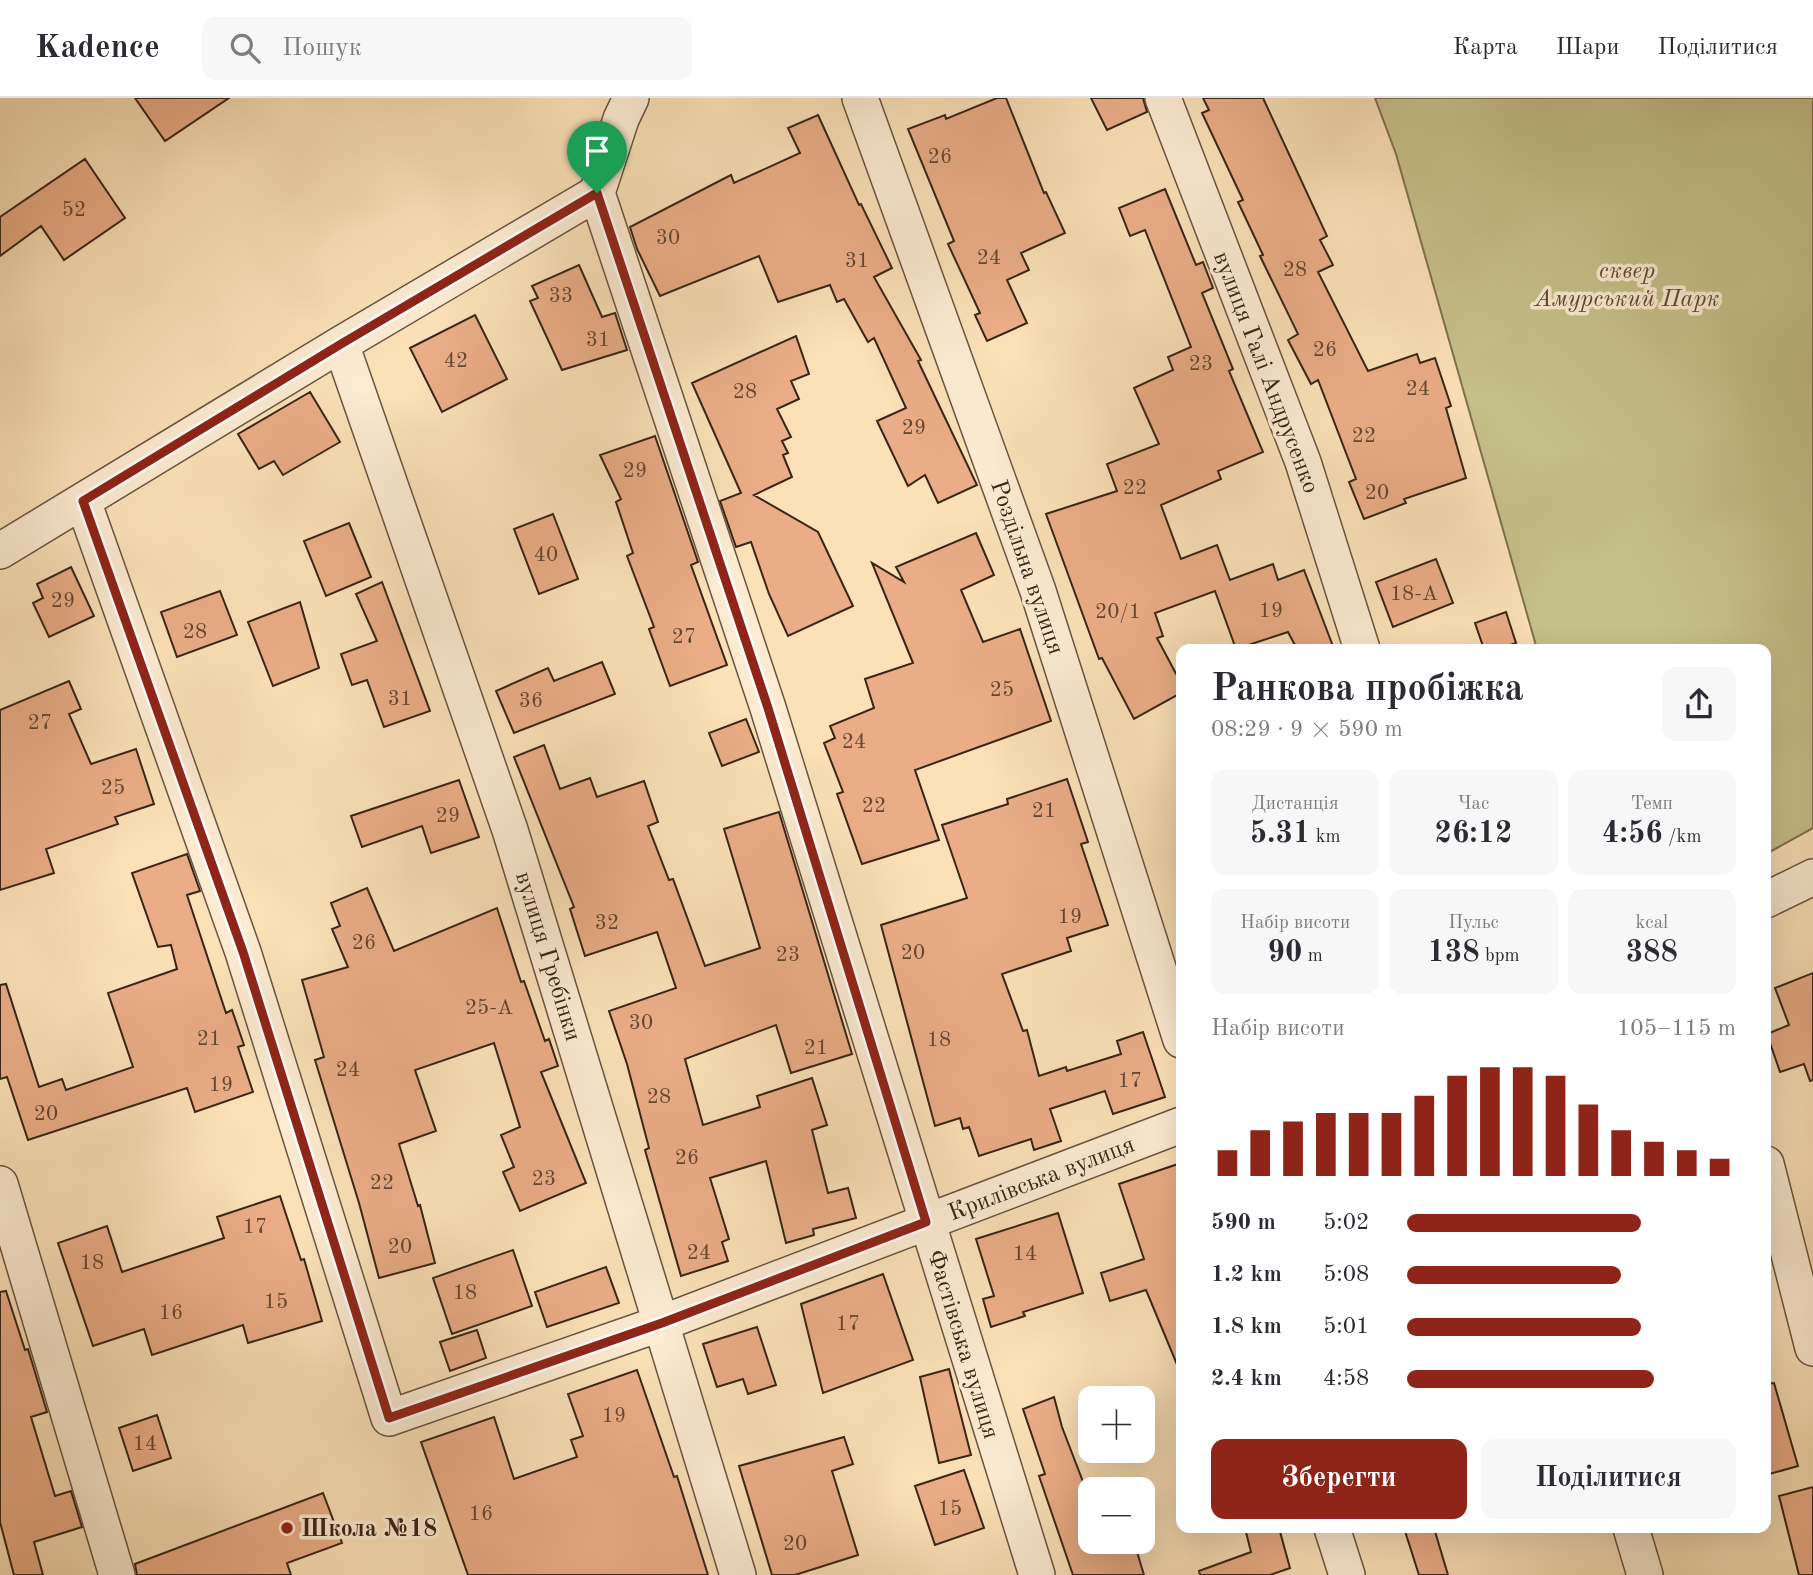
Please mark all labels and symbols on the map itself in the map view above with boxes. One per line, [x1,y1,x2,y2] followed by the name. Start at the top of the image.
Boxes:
[567,121,627,193] pin
[928,147,952,168] house number: 26
[62,200,86,221] house number: 52
[656,228,680,249] house number: 30
[977,248,1001,269] house number: 24
[1208,248,1322,497] street label: вулиця Галі Андрусенко
[845,251,869,272] house number: 31
[1283,260,1307,281] house number: 28
[1532,260,1720,312] park label: сквер Амурський Парк
[549,286,573,307] house number: 33
[586,330,610,351] house number: 31
[1313,340,1337,361] house number: 26
[444,351,468,372] house number: 42
[1189,354,1213,375] house number: 23
[1406,379,1430,400] house number: 24
[733,382,757,403] house number: 28
[902,418,926,439] house number: 29
[1352,426,1376,447] house number: 22
[623,461,647,482] house number: 29
[985,477,1067,658] street label: Роздільна вулиця
[1123,478,1147,499] house number: 22
[1365,483,1389,504] house number: 20
[534,545,558,566] house number: 40
[1390,584,1438,605] house number: 18-А
[51,591,75,612] house number: 29
[1259,601,1283,622] house number: 19
[1095,602,1141,623] house number: 20/1
[183,622,207,643] house number: 28
[672,627,696,648] house number: 27
[990,680,1014,701] house number: 25
[388,689,412,710] house number: 31
[519,691,543,712] house number: 36
[28,713,52,734] house number: 27
[842,732,866,753] house number: 24
[101,778,125,799] house number: 25
[862,796,886,817] house number: 22
[1032,801,1056,822] house number: 21
[436,806,460,827] house number: 29
[510,869,584,1044] street label: вулиця Гребінки
[1058,907,1082,928] house number: 19
[595,913,619,934] house number: 32
[352,933,376,954] house number: 26
[901,943,925,964] house number: 20
[776,945,800,966] house number: 23
[465,998,513,1019] house number: 25-А
[629,1013,653,1034] house number: 30
[197,1029,221,1050] house number: 21
[927,1030,951,1051] house number: 18
[804,1038,828,1059] house number: 21
[336,1060,360,1081] house number: 24
[1118,1071,1142,1092] house number: 17
[209,1075,233,1096] house number: 19
[647,1087,671,1108] house number: 28
[34,1104,58,1125] house number: 20
[945,1133,1138,1226] street label: Крилівська вулиця
[675,1148,699,1169] house number: 26
[532,1169,556,1190] house number: 23
[370,1173,394,1194] house number: 22
[243,1217,267,1238] house number: 17
[388,1237,412,1258] house number: 20
[687,1243,711,1264] house number: 24
[1013,1244,1037,1265] house number: 14
[922,1247,1002,1442] street label: Фастівська вулиця
[80,1253,104,1274] house number: 18
[453,1283,477,1304] house number: 18
[264,1292,288,1313] house number: 15
[159,1303,183,1324] house number: 16
[836,1314,860,1335] house number: 17
[602,1406,626,1427] house number: 19
[133,1434,157,1455] house number: 14
[938,1499,962,1520] house number: 15
[469,1504,493,1525] house number: 16
[301,1518,437,1542] place label: Школа №18
[279,1520,295,1536] marker: Школа №18
[783,1534,807,1555] house number: 20

